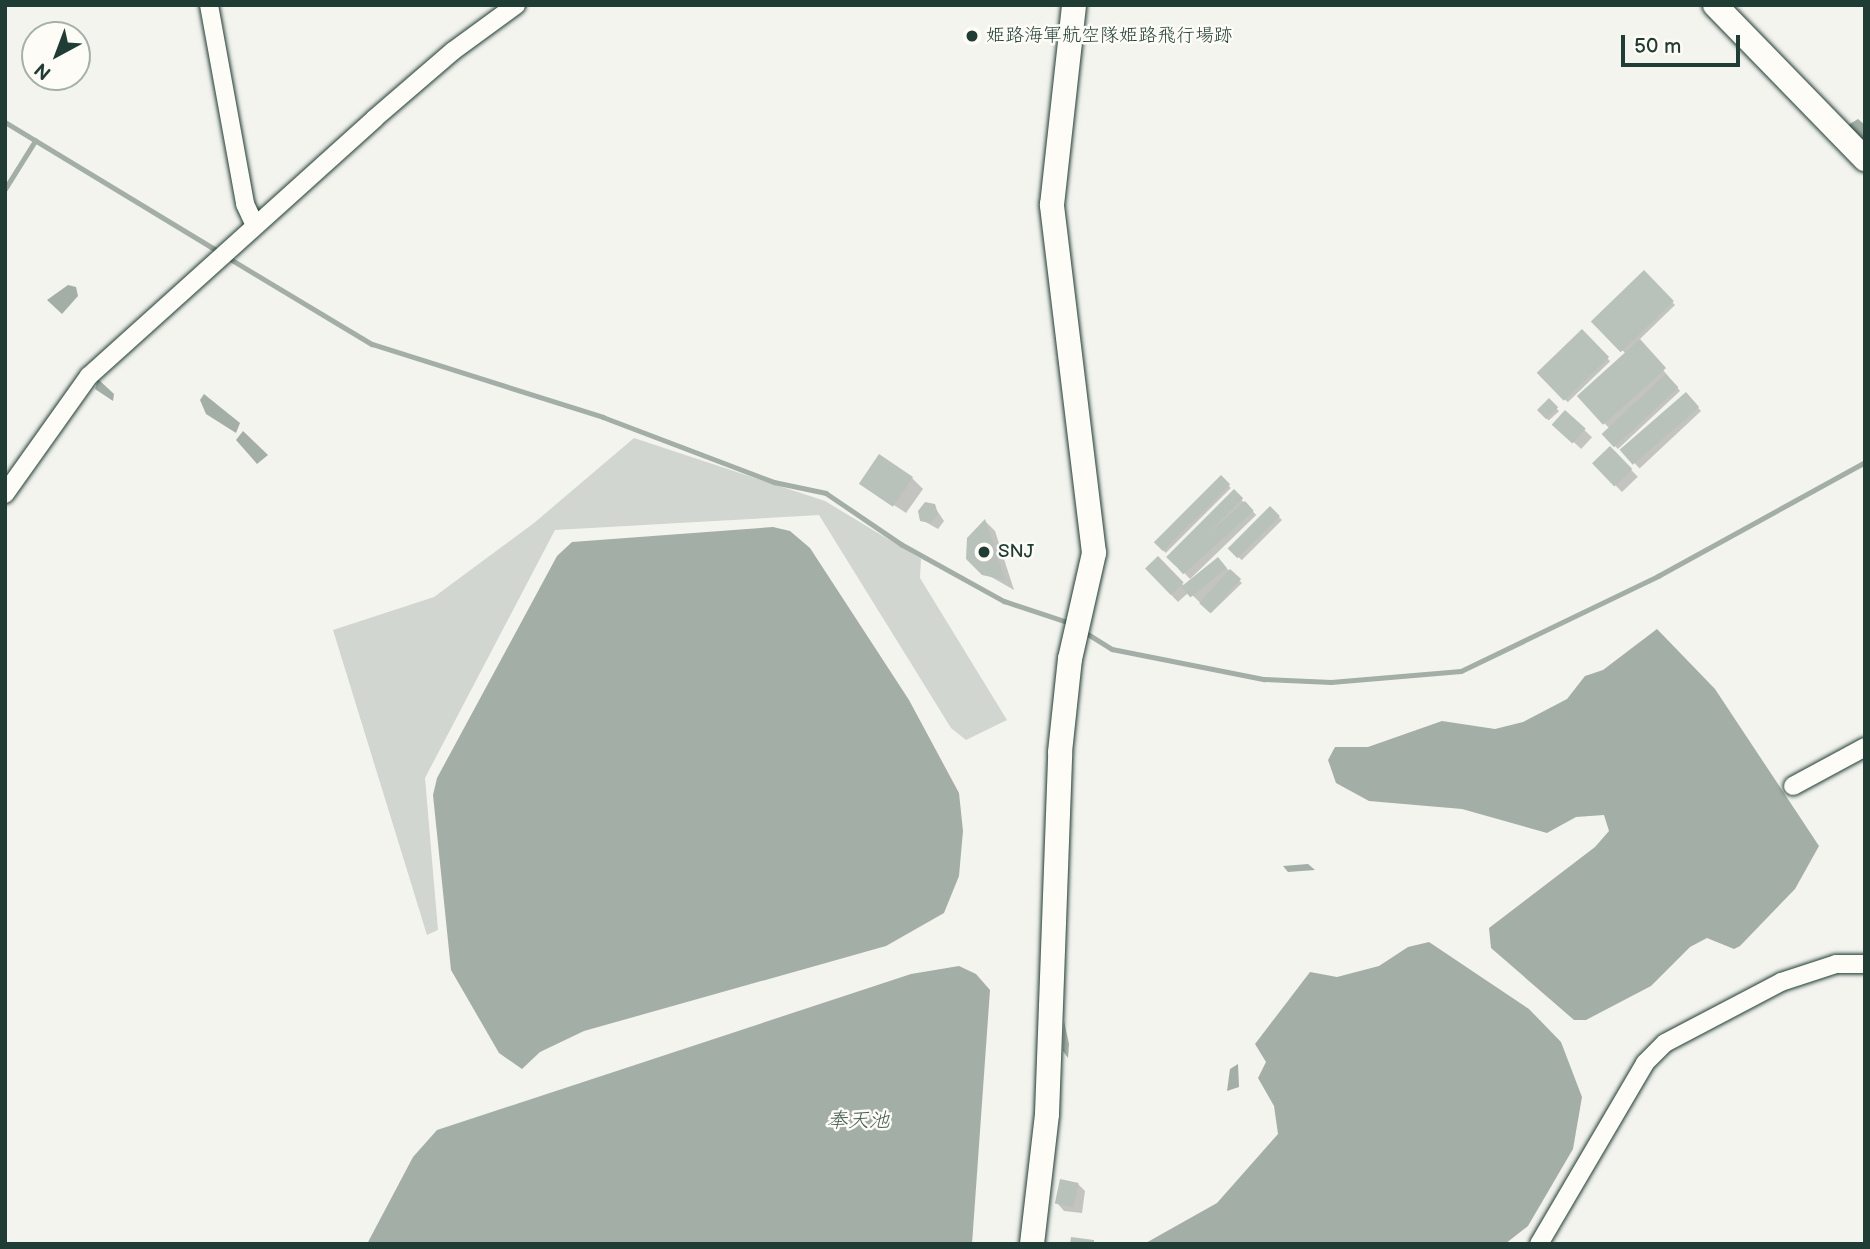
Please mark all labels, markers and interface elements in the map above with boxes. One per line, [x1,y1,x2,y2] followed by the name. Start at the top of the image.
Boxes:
[21,21,91,91] north arrow
[1625,21,1744,65] scale bar
[986,25,1233,47] place label: 姫路海軍航空隊姫路飛行場跡
[964,28,980,44] marker: 姫路海軍航空隊姫路飛行場跡
[1634,34,1681,59] text: 50 m
[30,57,56,84] text: N
[998,541,1034,563] place label: SNJ
[976,544,992,560] marker: SNJ
[827,1108,889,1134] water label: 奉天池

